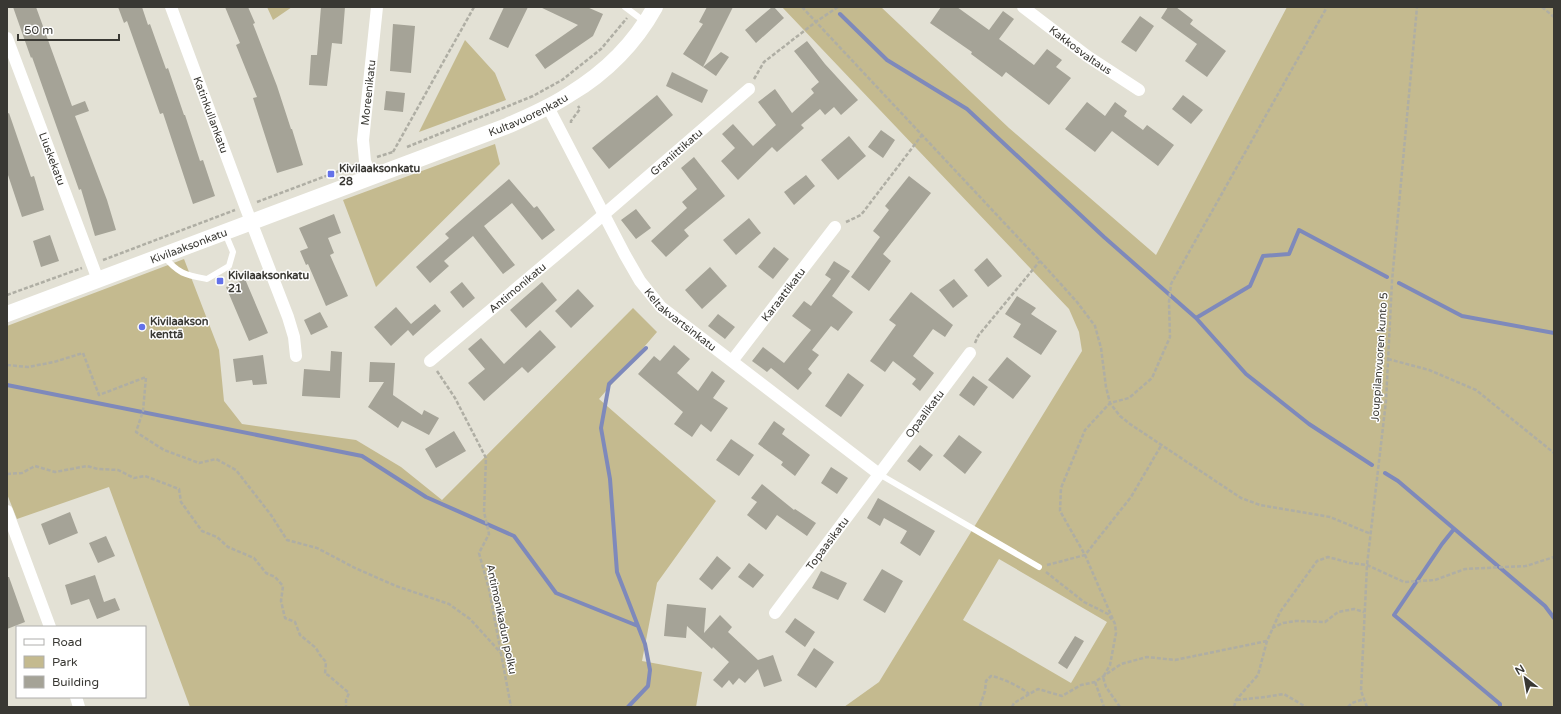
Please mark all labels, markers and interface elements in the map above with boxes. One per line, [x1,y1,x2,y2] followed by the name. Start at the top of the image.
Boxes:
[18,16,119,42] scale bar
[24,23,53,37] text: 50 m
[1046,23,1114,78] street label: Kakkosvaltaus
[359,59,378,126] street label: Moreenikatu
[190,75,231,155] street label: Katinkullankatu
[487,91,571,139] street label: Kultavuorenkatu
[648,126,705,178] street label: Graniittikatu
[36,130,68,187] street label: Liuskekatu
[339,162,421,188] place label: Kivilaaksonkatu 28
[326,169,336,179] marker: Kivilaaksonkatu 28
[148,226,229,267] street label: Kivilaaksonkatu
[486,260,549,316] street label: Antimonikatu
[759,265,808,324] street label: Karaattikatu
[228,269,310,295] place label: Kivilaaksonkatu 21
[215,276,225,286] marker: Kivilaaksonkatu 21
[641,286,719,354] street label: Keltakvartsinkatu
[1368,292,1391,422] street label: Jouppilanvuoren kunto 5
[150,315,209,341] place label: Kivilaakson kenttä
[137,322,147,332] marker: Kivilaakson kenttä
[903,388,947,441] street label: Opaalikatu
[804,515,852,573] street label: Topaasikatu
[483,563,520,675] street label: Antimonikadun polku
[16,626,146,698] legend
[52,635,82,649] text: Road
[52,655,78,669] text: Park
[1505,658,1545,698] north arrow
[1513,662,1527,678] text: N
[52,675,99,689] text: Building

